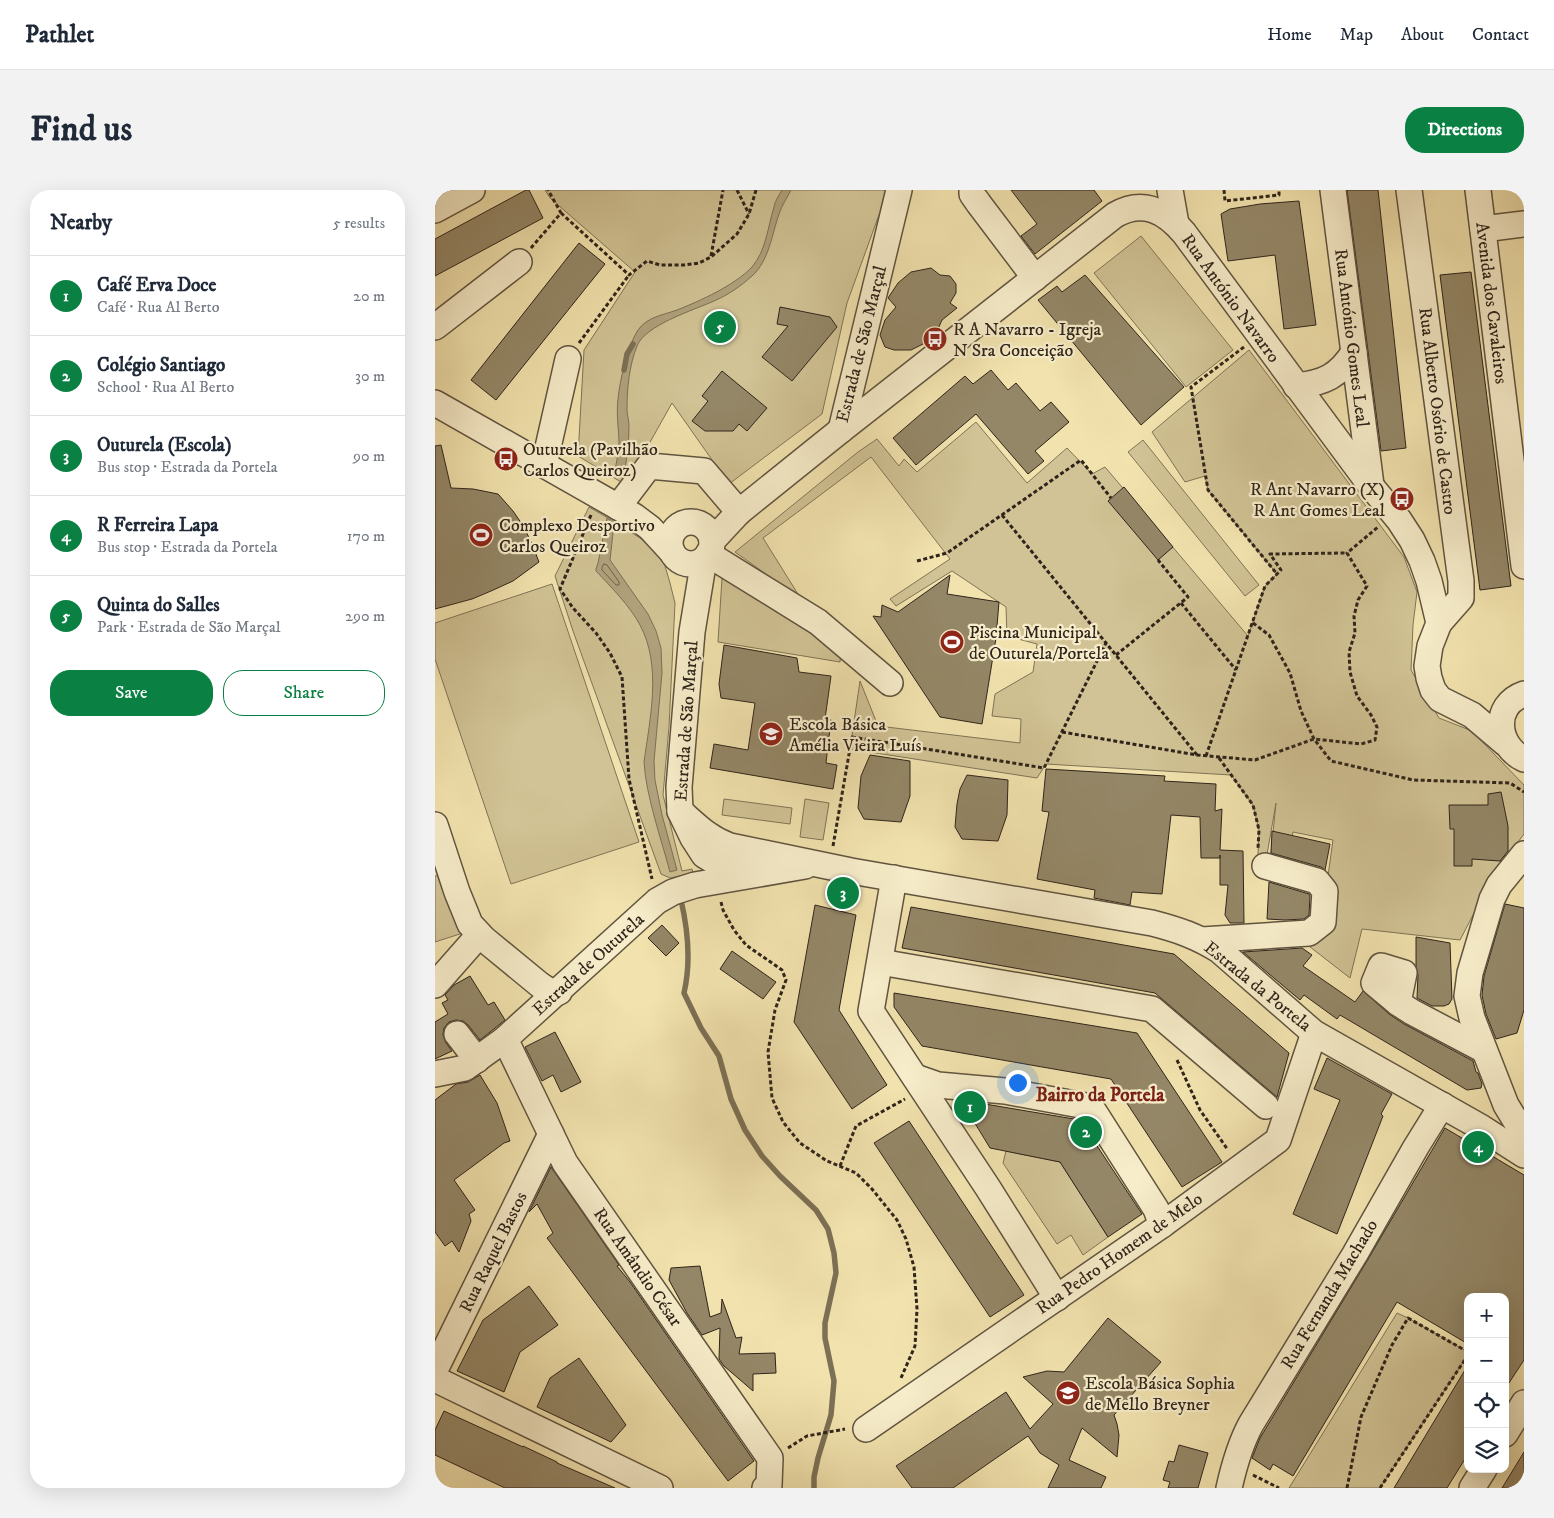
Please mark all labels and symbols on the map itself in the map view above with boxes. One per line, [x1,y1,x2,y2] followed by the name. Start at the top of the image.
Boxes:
[1470,221,1512,385] street label: Avenida dos Cavaleiros
[1176,230,1284,367] street label: Rua António Navarro
[1329,248,1373,429] street label: Rua António Gomes Leal
[832,263,892,425] street label: Estrada de São Marçal
[1413,306,1461,516] street label: Rua Alberto Osório de Castro
[704,308,736,346] pin: 5
[953,319,1101,362] place label: R A Navarro - Igreja N Sra Conceição
[922,326,948,352] bus stop icon: R A Navarro - Igreja N Sra Conceição
[523,439,658,482] place label: Outurela (Pavilhão Carlos Queiroz)
[493,446,519,472] bus stop icon: Outurela (Pavilhão Carlos Queiroz)
[1250,479,1386,522] place label: R Ant Navarro (X) R Ant Gomes Leal
[1389,486,1415,512] bus stop icon: R Ant Navarro (X) R Ant Gomes Leal
[499,515,655,558] place label: Complexo Desportivo Carlos Queiroz
[468,522,494,548] sports icon: Complexo Desportivo Carlos Queiroz
[969,622,1109,665] place label: Piscina Municipal de Outurela/Portela
[939,629,965,655] sports icon: Piscina Municipal de Outurela/Portela
[670,639,704,802] street label: Estrada de São Marçal
[789,714,921,757] place label: Escola Básica Amélia Vieira Luís
[758,721,784,747] school or university icon: Escola Básica Amélia Vieira Luís
[827,874,859,912] pin: 3
[528,909,649,1021] street label: Estrada de Outurela
[1199,937,1316,1037] street label: Estrada da Portela
[1005,1070,1031,1096] your location
[1036,1084,1165,1107] district label: Bairro da Portela
[954,1088,986,1126] pin: 1
[1070,1113,1102,1151] pin: 2
[1462,1128,1494,1166] pin: 4
[455,1188,533,1316] street label: Rua Raquel Bastos
[1032,1188,1207,1320] street label: Rua Pedro Homem de Melo
[588,1204,687,1332] street label: Rua Amândio César
[1277,1216,1383,1373] street label: Rua Fernanda Machado
[1085,1373,1235,1416] place label: Escola Básica Sophia de Mello Breyner
[1055,1380,1081,1406] school or university icon: Escola Básica Sophia de Mello Breyner

